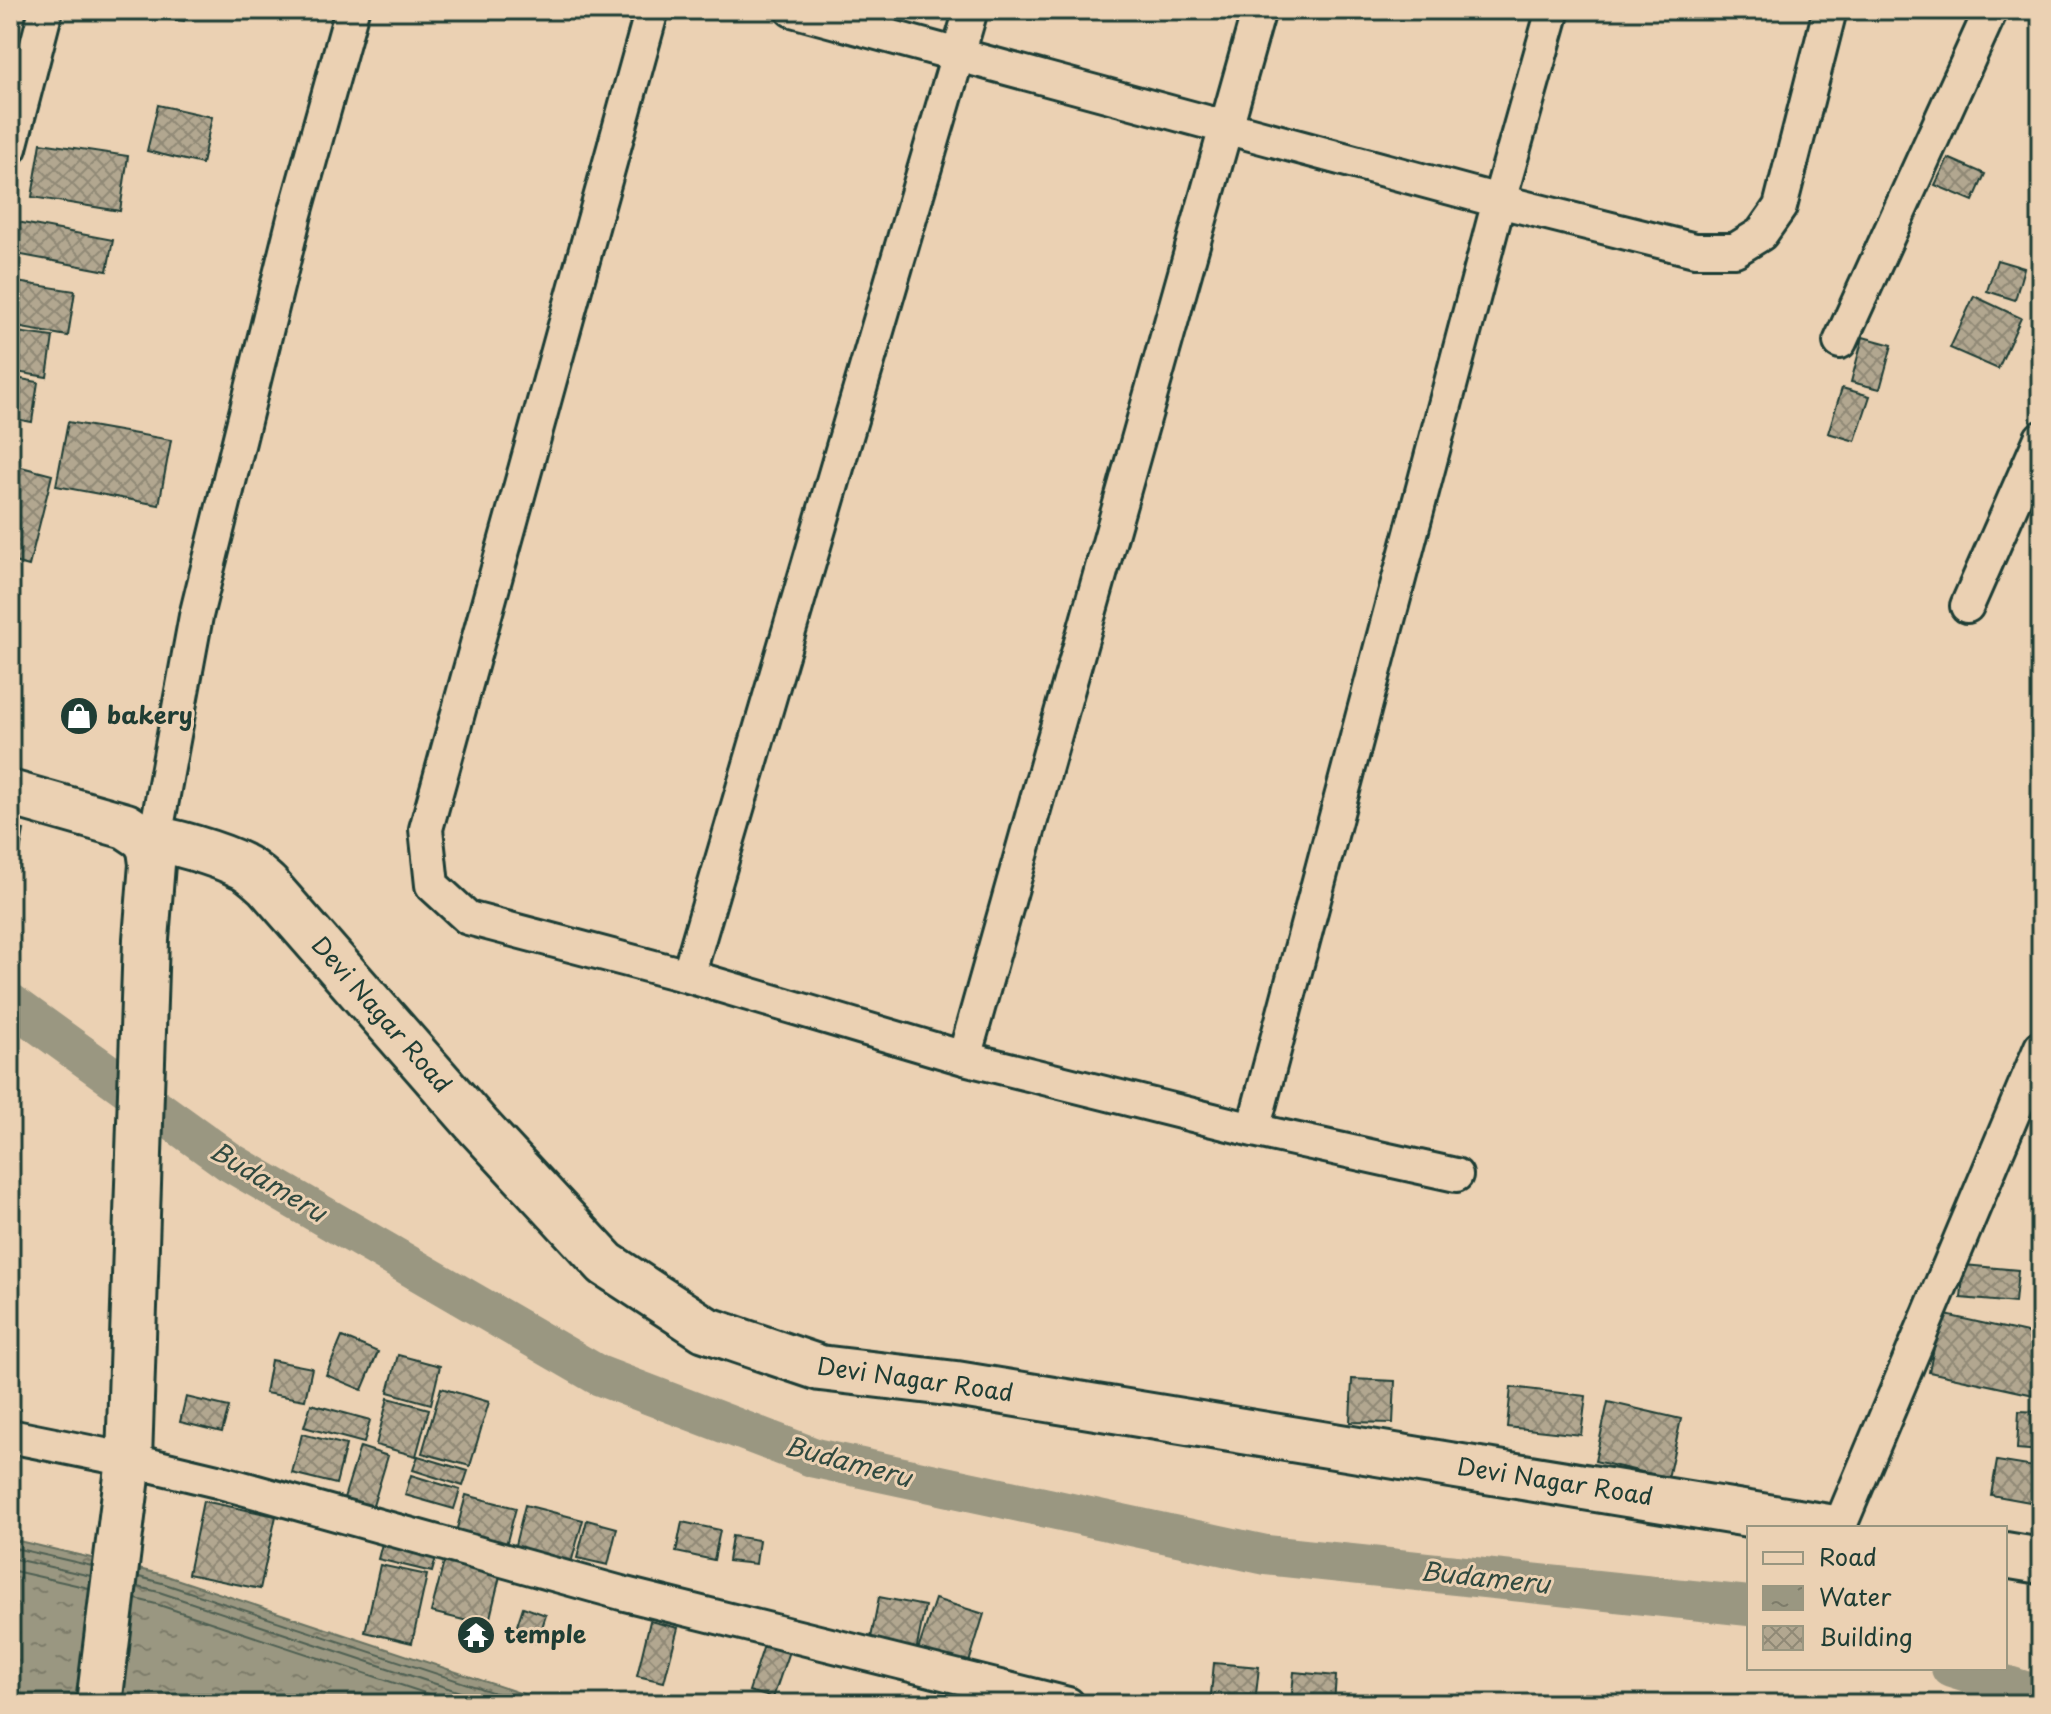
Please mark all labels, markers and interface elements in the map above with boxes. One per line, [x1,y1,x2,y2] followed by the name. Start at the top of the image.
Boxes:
[58,695,100,737] shop icon: bakery
[107,696,193,732] place label: bakery
[304,927,461,1100] street label: Devi Nagar Road
[203,1131,336,1232] water label: Budameru
[815,1346,1016,1410] street label: Devi Nagar Road
[781,1425,918,1497] water label: Budameru
[1455,1447,1656,1513] street label: Devi Nagar Road
[1747,1526,2007,1670] legend
[1819,1538,1877,1574] text: Road
[1419,1550,1554,1603] water label: Budameru
[1819,1578,1892,1614] text: Water
[455,1614,497,1656] temple icon: temple
[504,1615,587,1651] place label: temple
[1819,1618,1913,1654] text: Building

